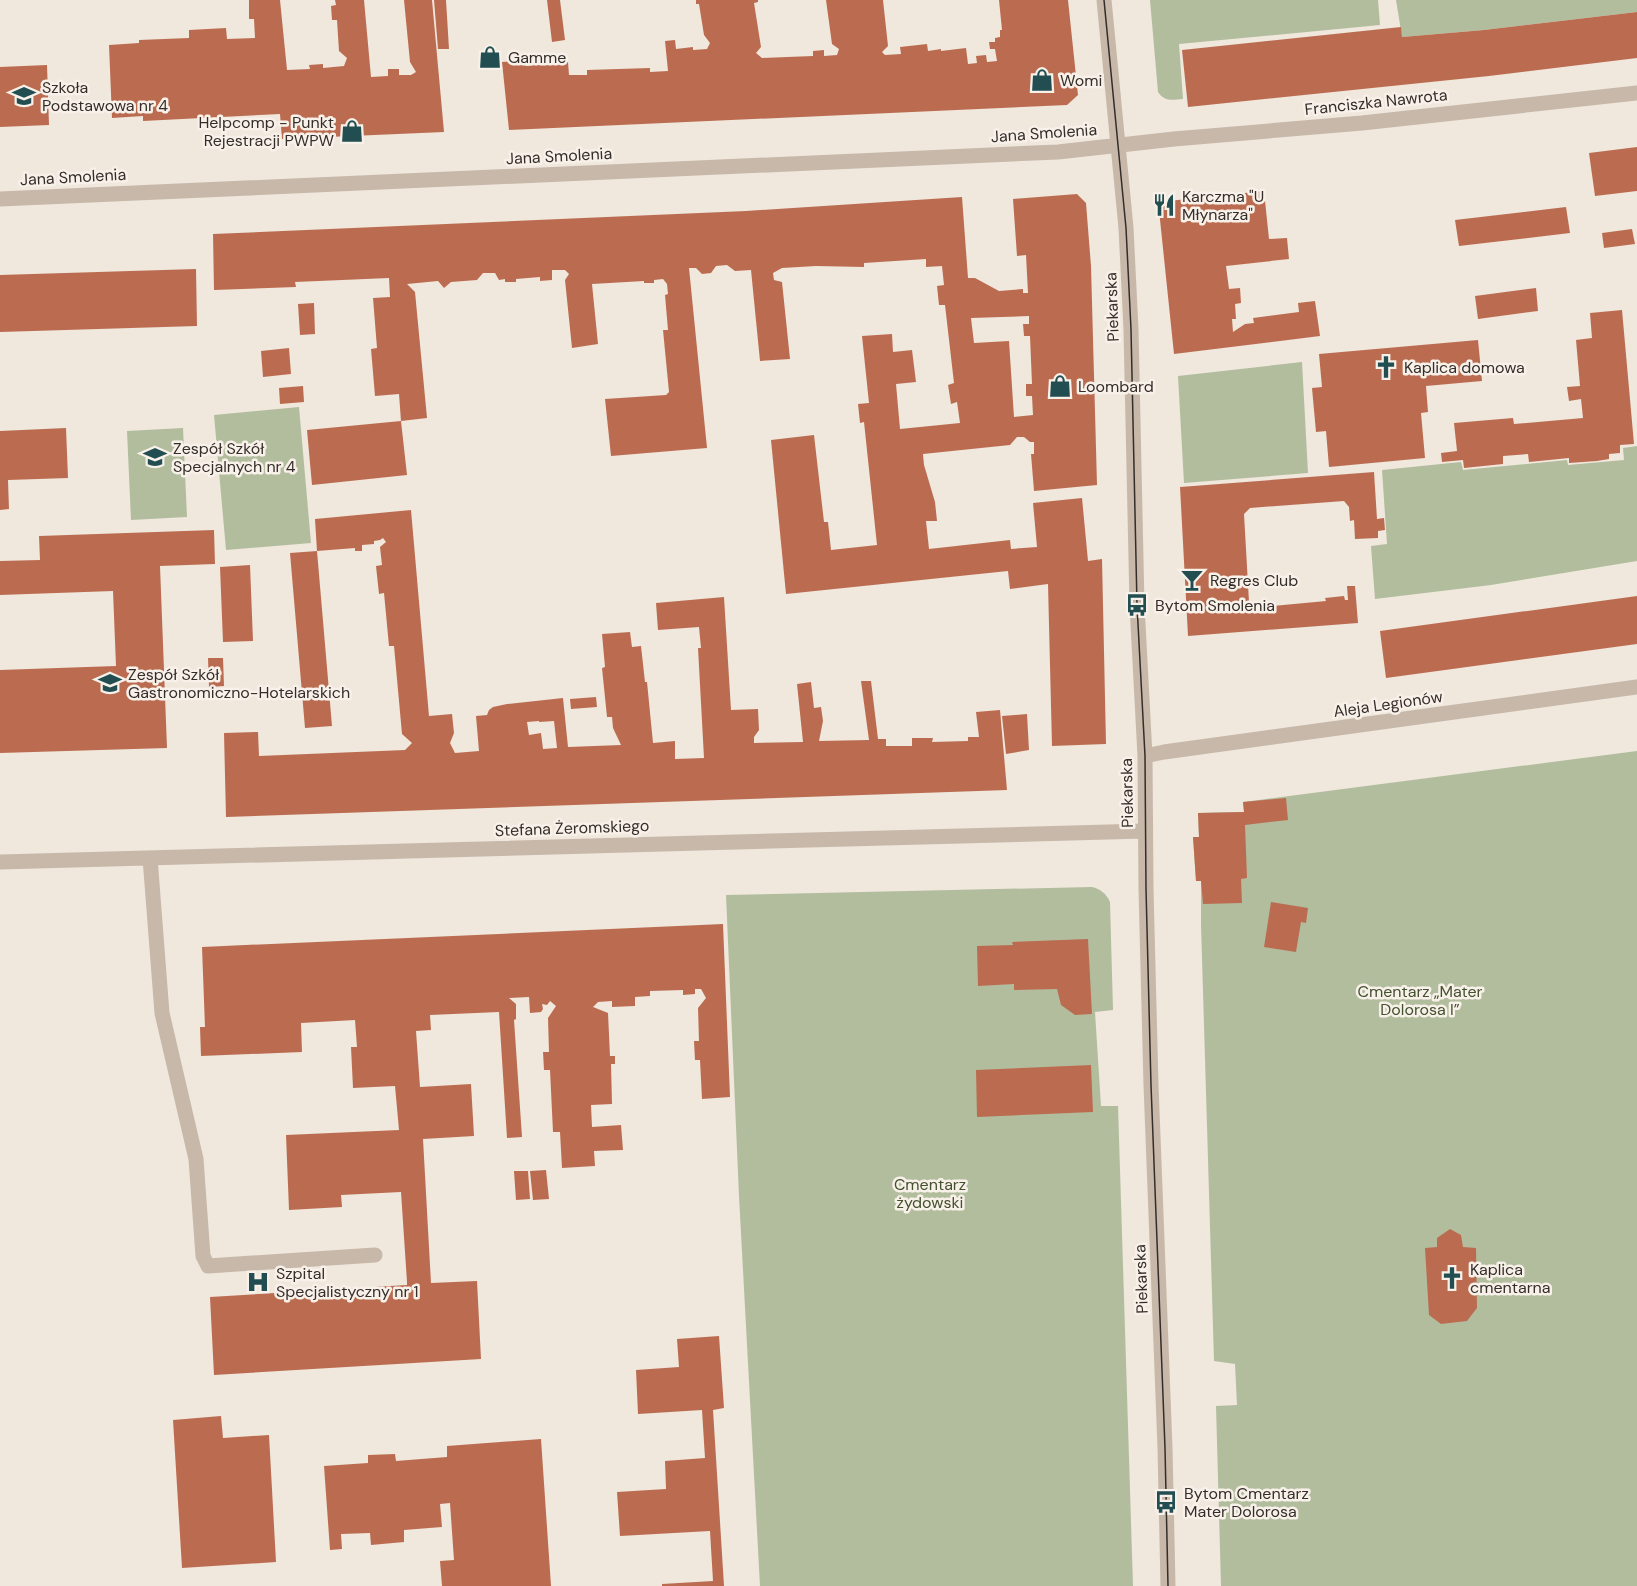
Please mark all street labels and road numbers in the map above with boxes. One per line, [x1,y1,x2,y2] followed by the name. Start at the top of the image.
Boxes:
[1304,84,1448,120] street label: Franciszka Nawrota
[990,119,1098,147] street label: Jana Smolenia
[505,143,613,169] street label: Jana Smolenia
[19,164,127,190] street label: Jana Smolenia
[1100,272,1124,342] street label: Piekarska
[1332,686,1444,722] street label: Aleja Legionów
[1116,758,1138,828] street label: Piekarska
[494,815,650,841] street label: Stefana Żeromskiego
[1129,1244,1153,1314] street label: Piekarska

